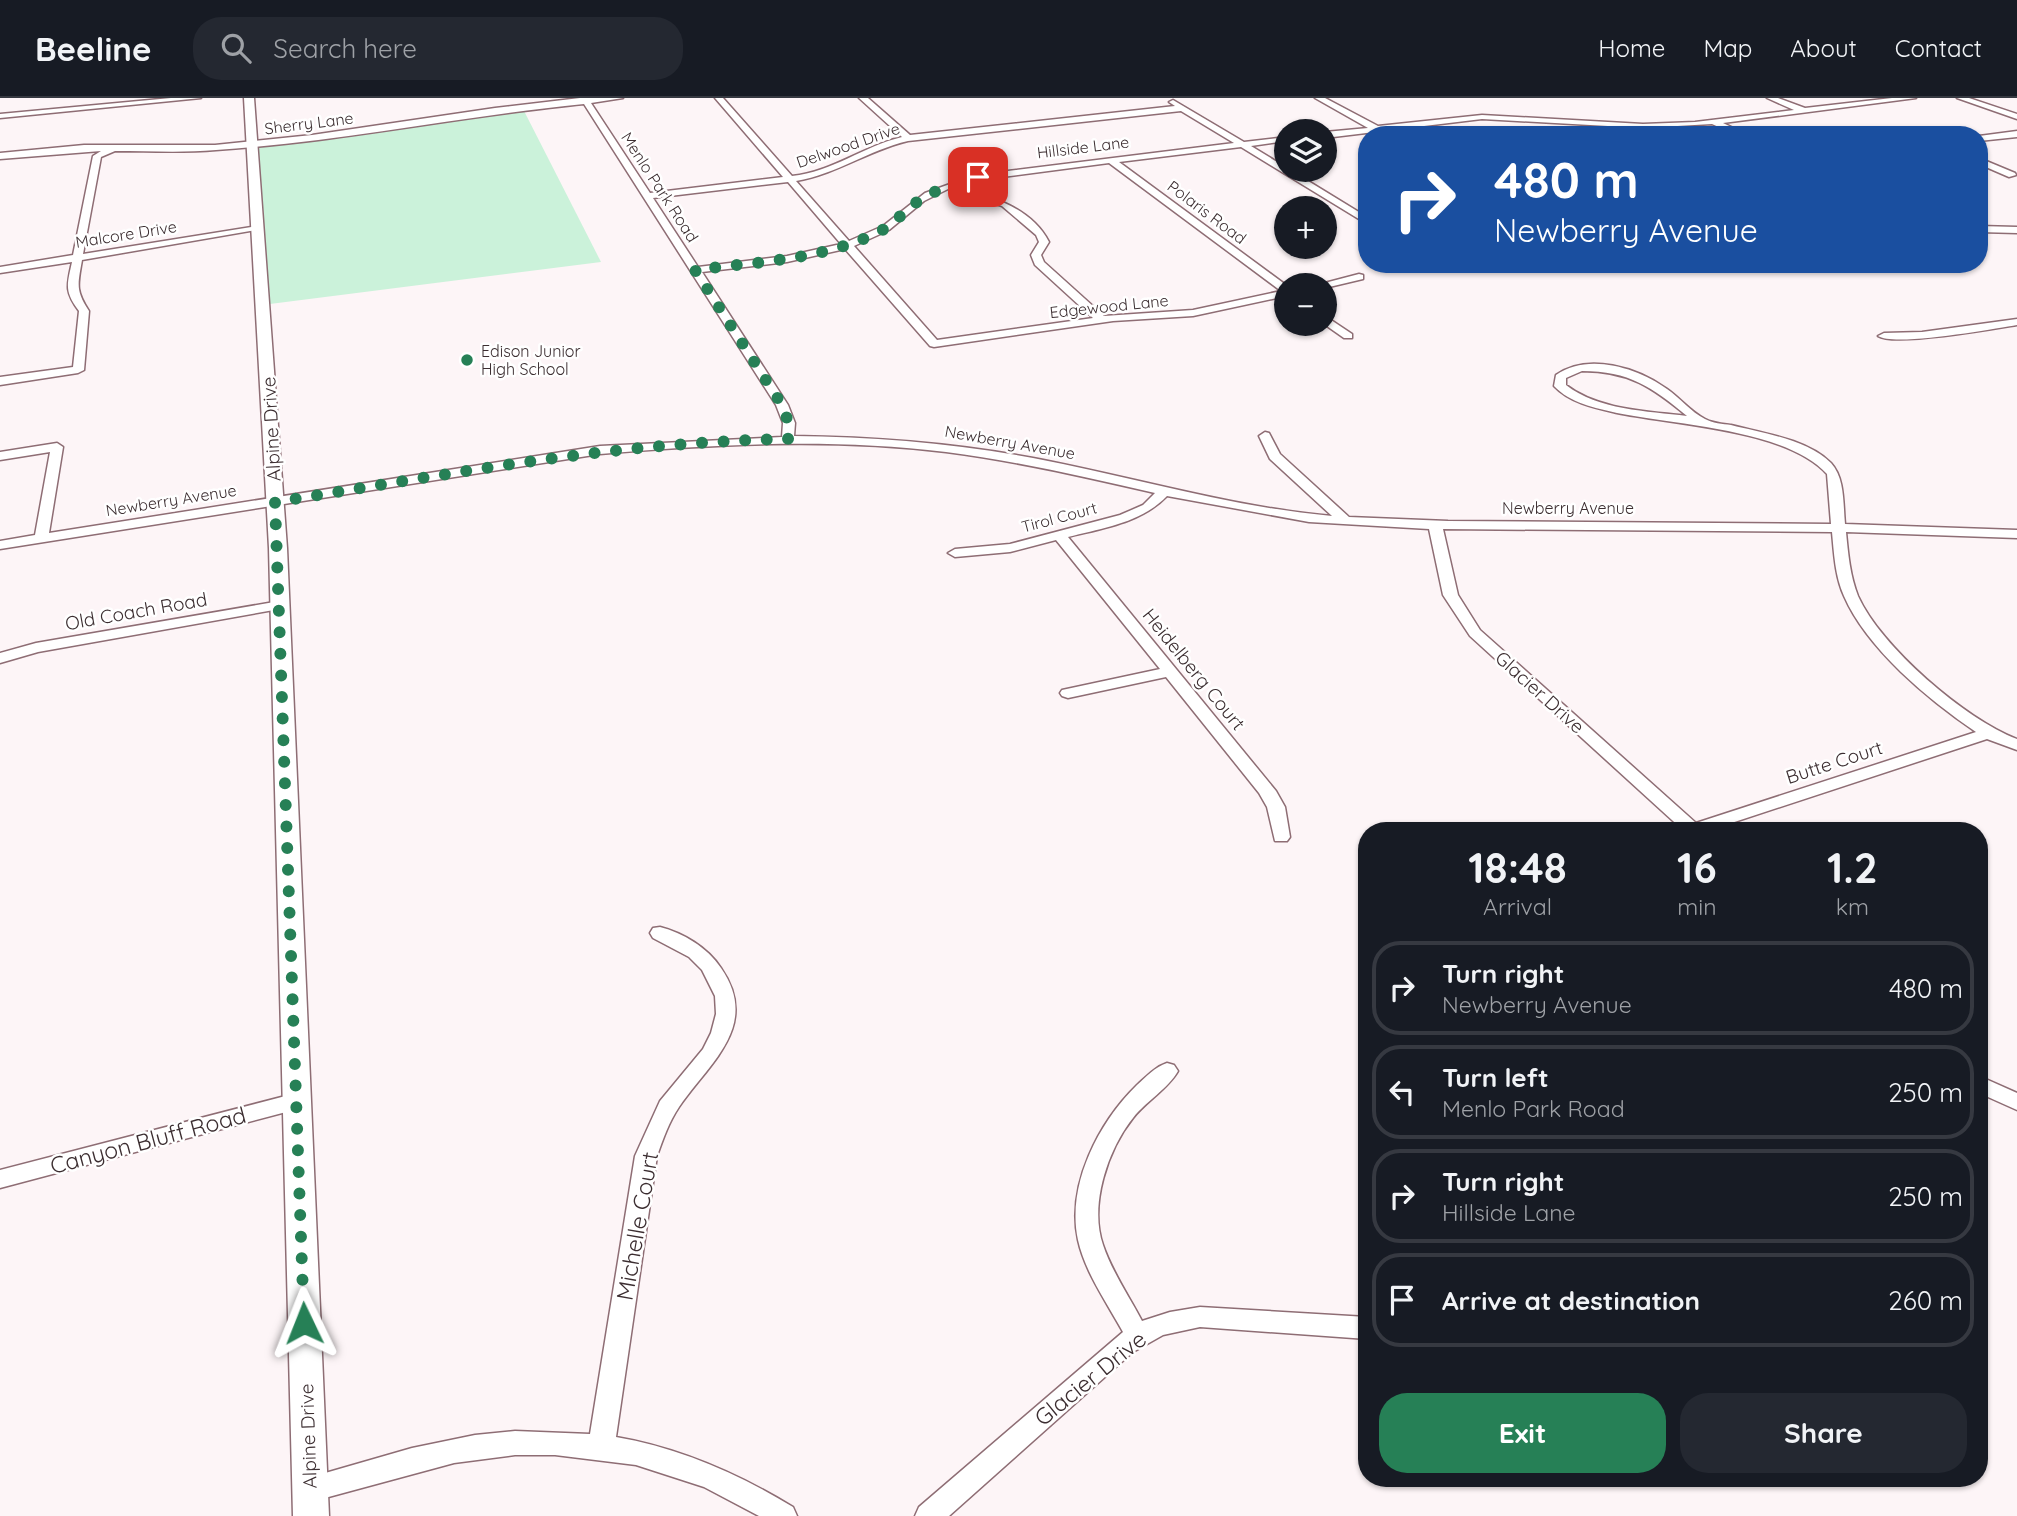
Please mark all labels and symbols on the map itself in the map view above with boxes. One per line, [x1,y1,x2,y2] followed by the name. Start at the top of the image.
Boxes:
[263,108,355,138] street label: Sherry Lane
[794,118,902,172] street label: Delwood Drive
[617,128,703,246] street label: Menlo Park Road
[1036,131,1130,163] street label: Hillside Lane
[948,147,1008,207] pin
[1164,176,1250,248] street label: Polaris Road
[74,216,178,252] street label: Malcore Drive
[1049,290,1169,322] street label: Edgewood Lane
[481,341,581,379] place label: Edison Junior High School
[459,352,475,368] marker: Edison Junior High School
[256,376,286,482] street label: Alpine Drive
[943,421,1077,463] street label: Newberry Avenue
[104,480,238,520] street label: Newberry Avenue
[1019,497,1099,537] street label: Tirol Court
[1502,498,1634,518] street label: Newberry Avenue
[63,587,209,635] street label: Old Coach Road
[1138,603,1250,735] street label: Heidelberg Court
[1490,646,1590,738] street label: Glacier Drive
[1783,735,1885,789] street label: Butte Court
[47,1100,249,1180] street label: Canyon Bluff Road
[610,1149,664,1302] street label: Michelle Court
[267,1286,341,1360] position arrow
[1028,1324,1152,1432] street label: Glacier Drive
[294,1383,322,1489] street label: Alpine Drive

